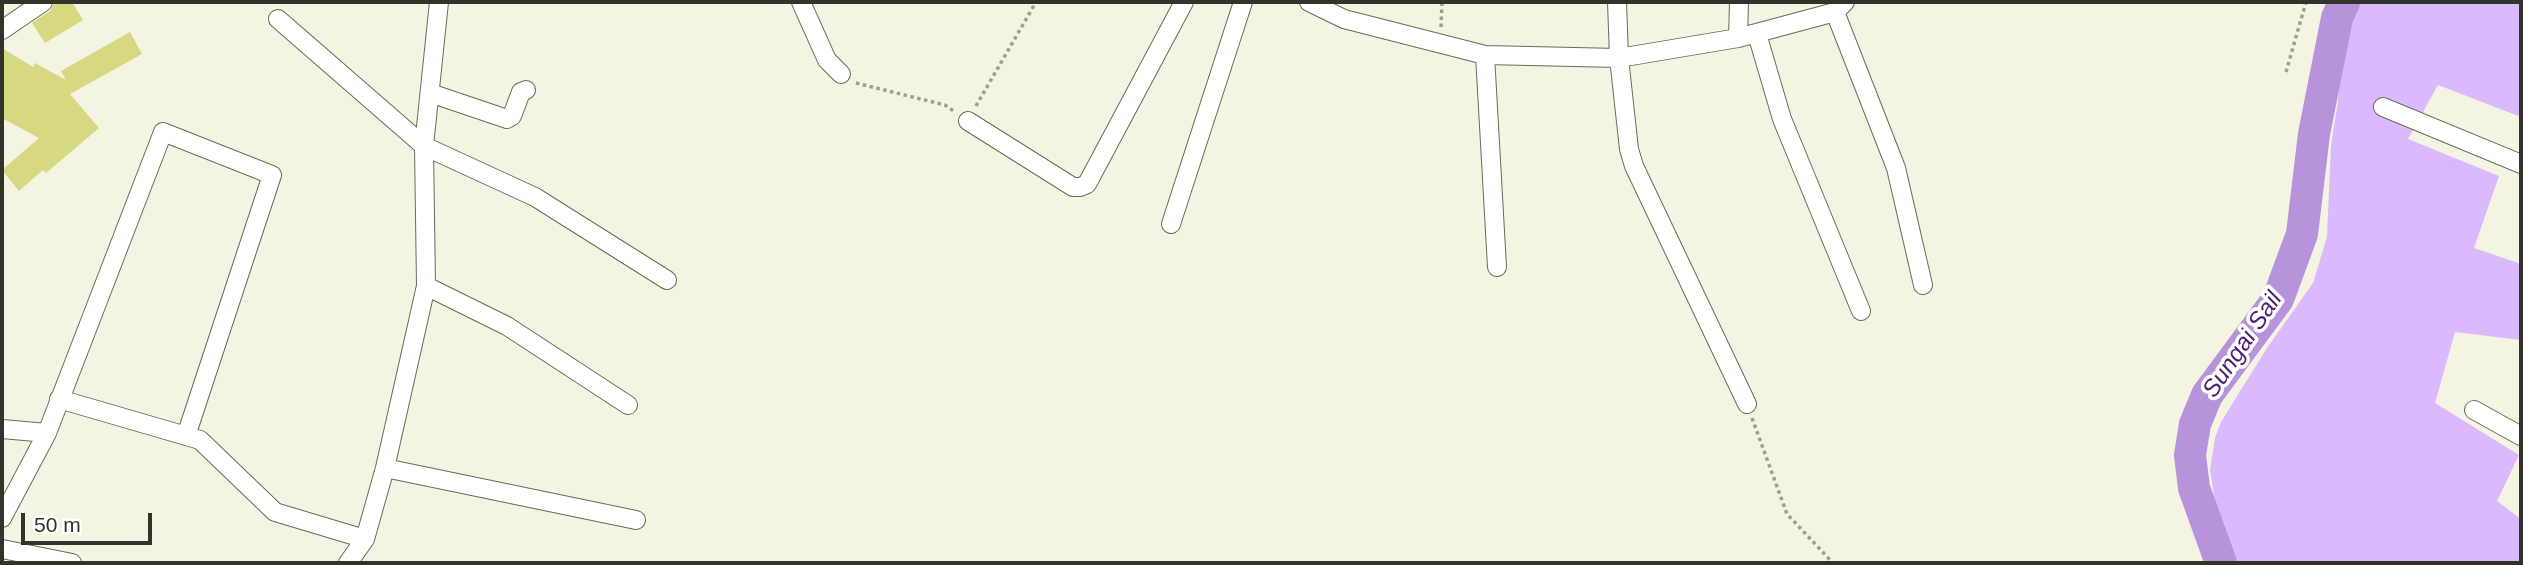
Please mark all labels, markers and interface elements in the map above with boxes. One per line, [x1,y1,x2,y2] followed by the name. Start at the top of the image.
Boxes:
[2197,287,2289,403] water label: Sungai Sail
[24,498,156,542] scale bar
[34,513,81,536] text: 50 m

